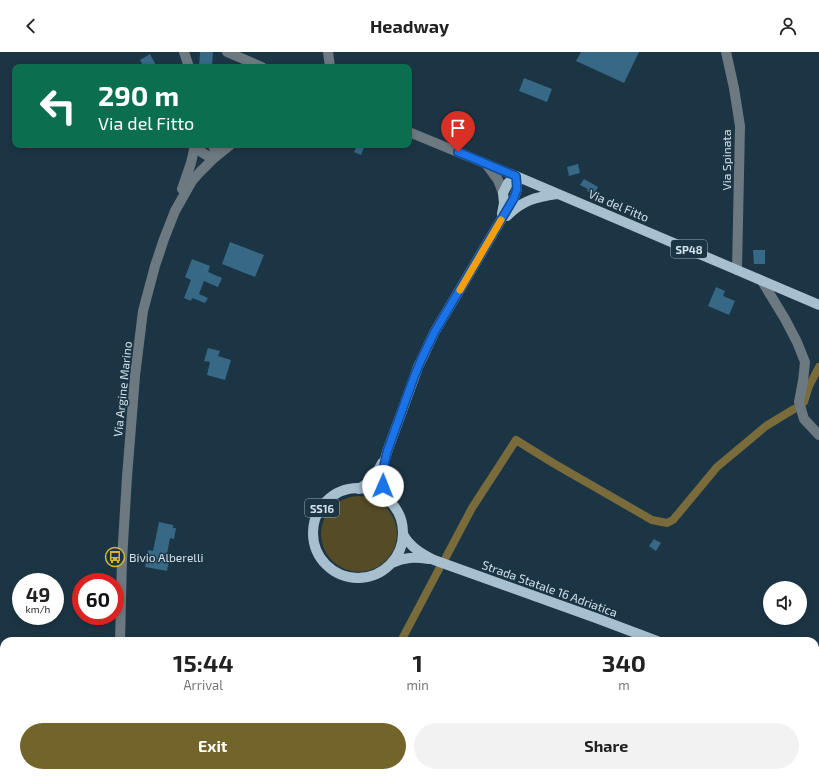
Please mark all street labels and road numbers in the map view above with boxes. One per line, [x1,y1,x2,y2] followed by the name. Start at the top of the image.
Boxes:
[719,130,733,190] street label: Via Spinata
[587,186,651,224] street label: Via del Fitto
[671,240,707,258] road number: SP48
[110,340,134,437] street label: Via Argine Marino
[305,499,339,517] road number: SS16
[480,557,620,619] street label: Strada Statale 16 Adriatica

